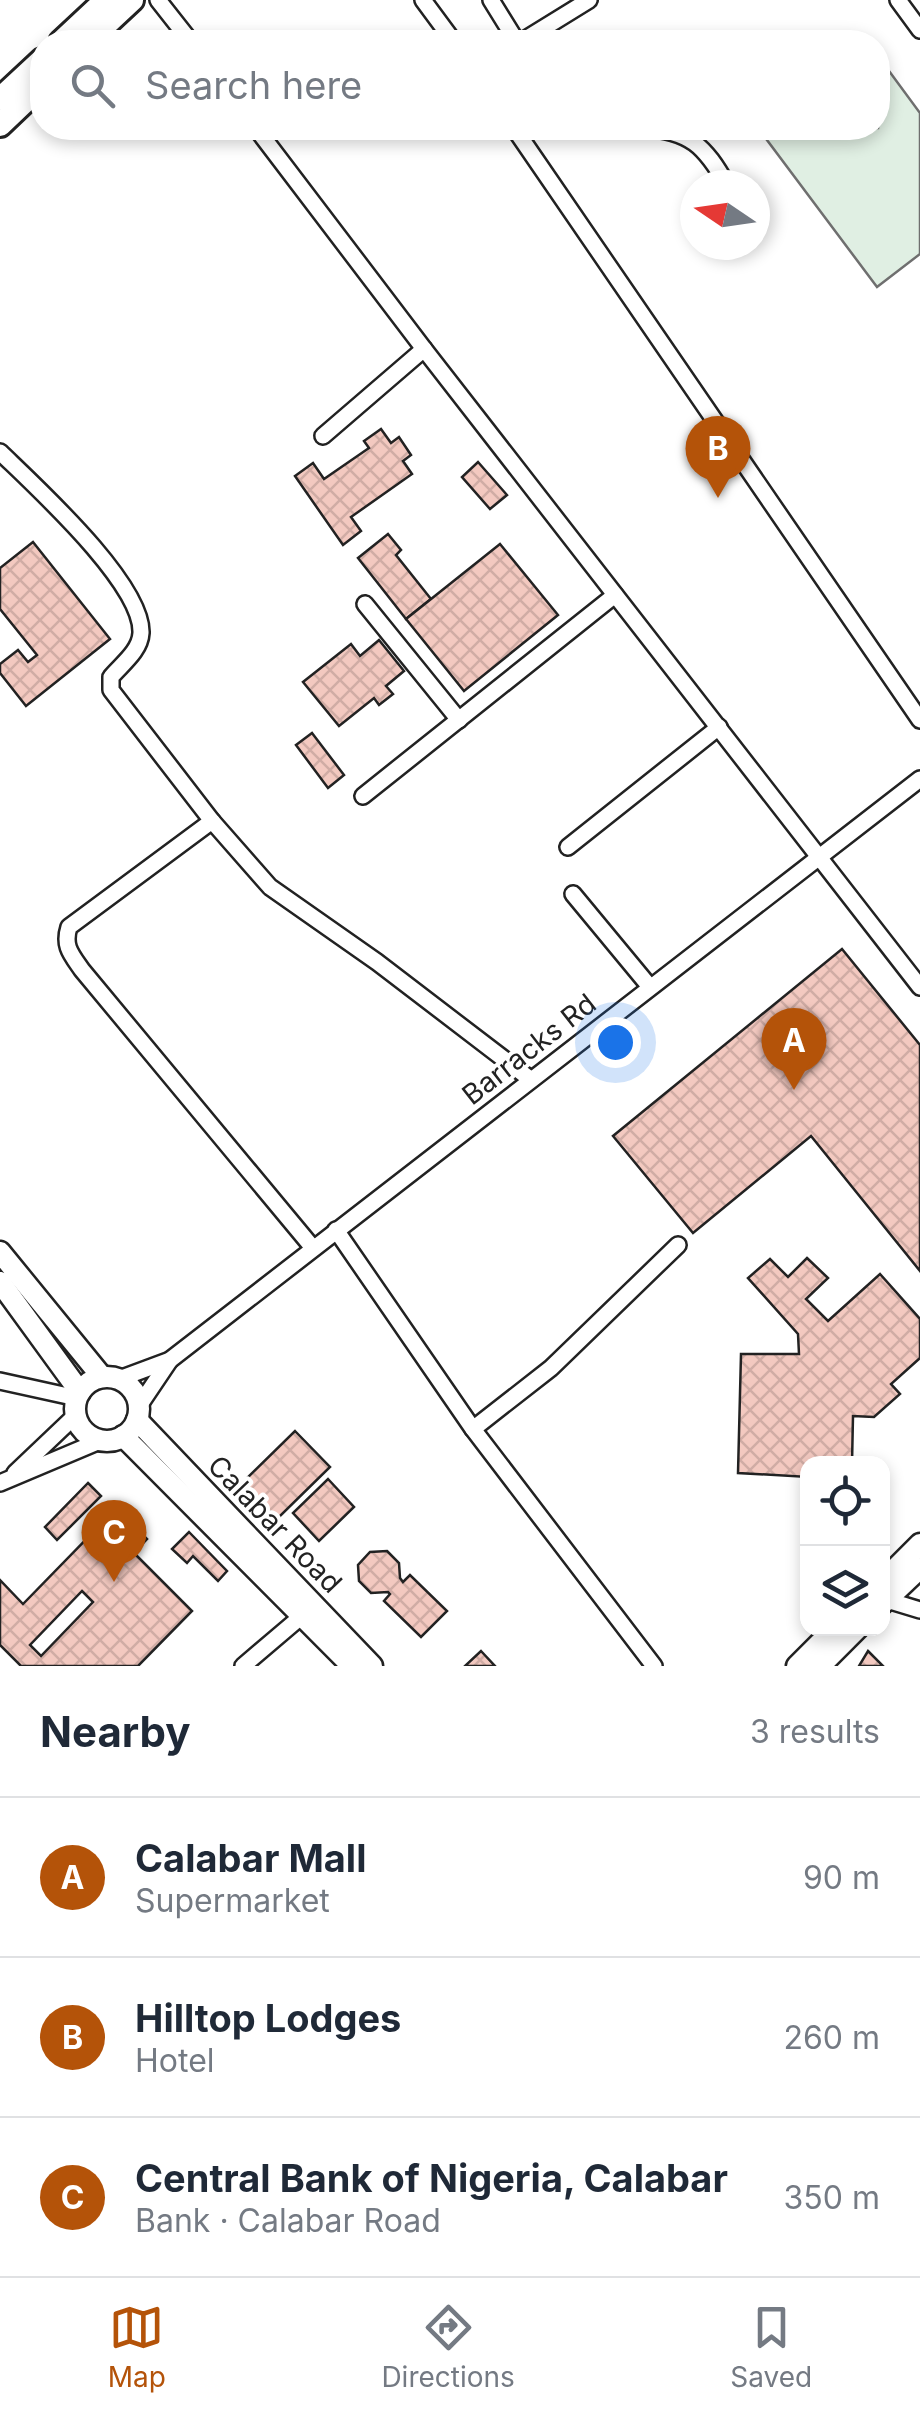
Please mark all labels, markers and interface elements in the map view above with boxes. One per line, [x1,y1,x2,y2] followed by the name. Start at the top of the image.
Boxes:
[30,30,890,140] search box
[65,58,120,113] icon: search
[145,62,362,108] text: Search here
[680,170,770,260] north arrow
[686,416,750,498] pin: B
[455,986,603,1112] street label: Barracks Rd
[762,1008,826,1090] pin: A
[590,1017,641,1068] your location
[201,1448,349,1600] street label: Calabar Road
[800,1456,890,1636] map controls
[800,1456,890,1546] button: locate
[82,1500,146,1582] pin: C
[800,1546,890,1636] button: layers
[40,1706,191,1757] text: Nearby
[750,1712,880,1751] text: 3 results
[135,1835,366,1881] text: Calabar Mall
[61,1858,84,1897] text: A
[803,1858,880,1897] text: 90 m
[135,1881,330,1920] text: Supermarket
[135,1995,401,2041] text: Hilltop Lodges
[62,2018,83,2057] text: B
[783,2018,880,2057] text: 260 m
[135,2041,215,2080] text: Hotel
[135,2155,728,2201] text: Central Bank of Nigeria, Calabar
[61,2178,84,2217] text: C
[784,2178,880,2217] text: 350 m
[135,2201,441,2240] text: Bank · Calabar Road
[108,2300,166,2394] tab: Map
[381,2300,515,2394] tab: Directions
[730,2300,812,2394] tab: Saved

